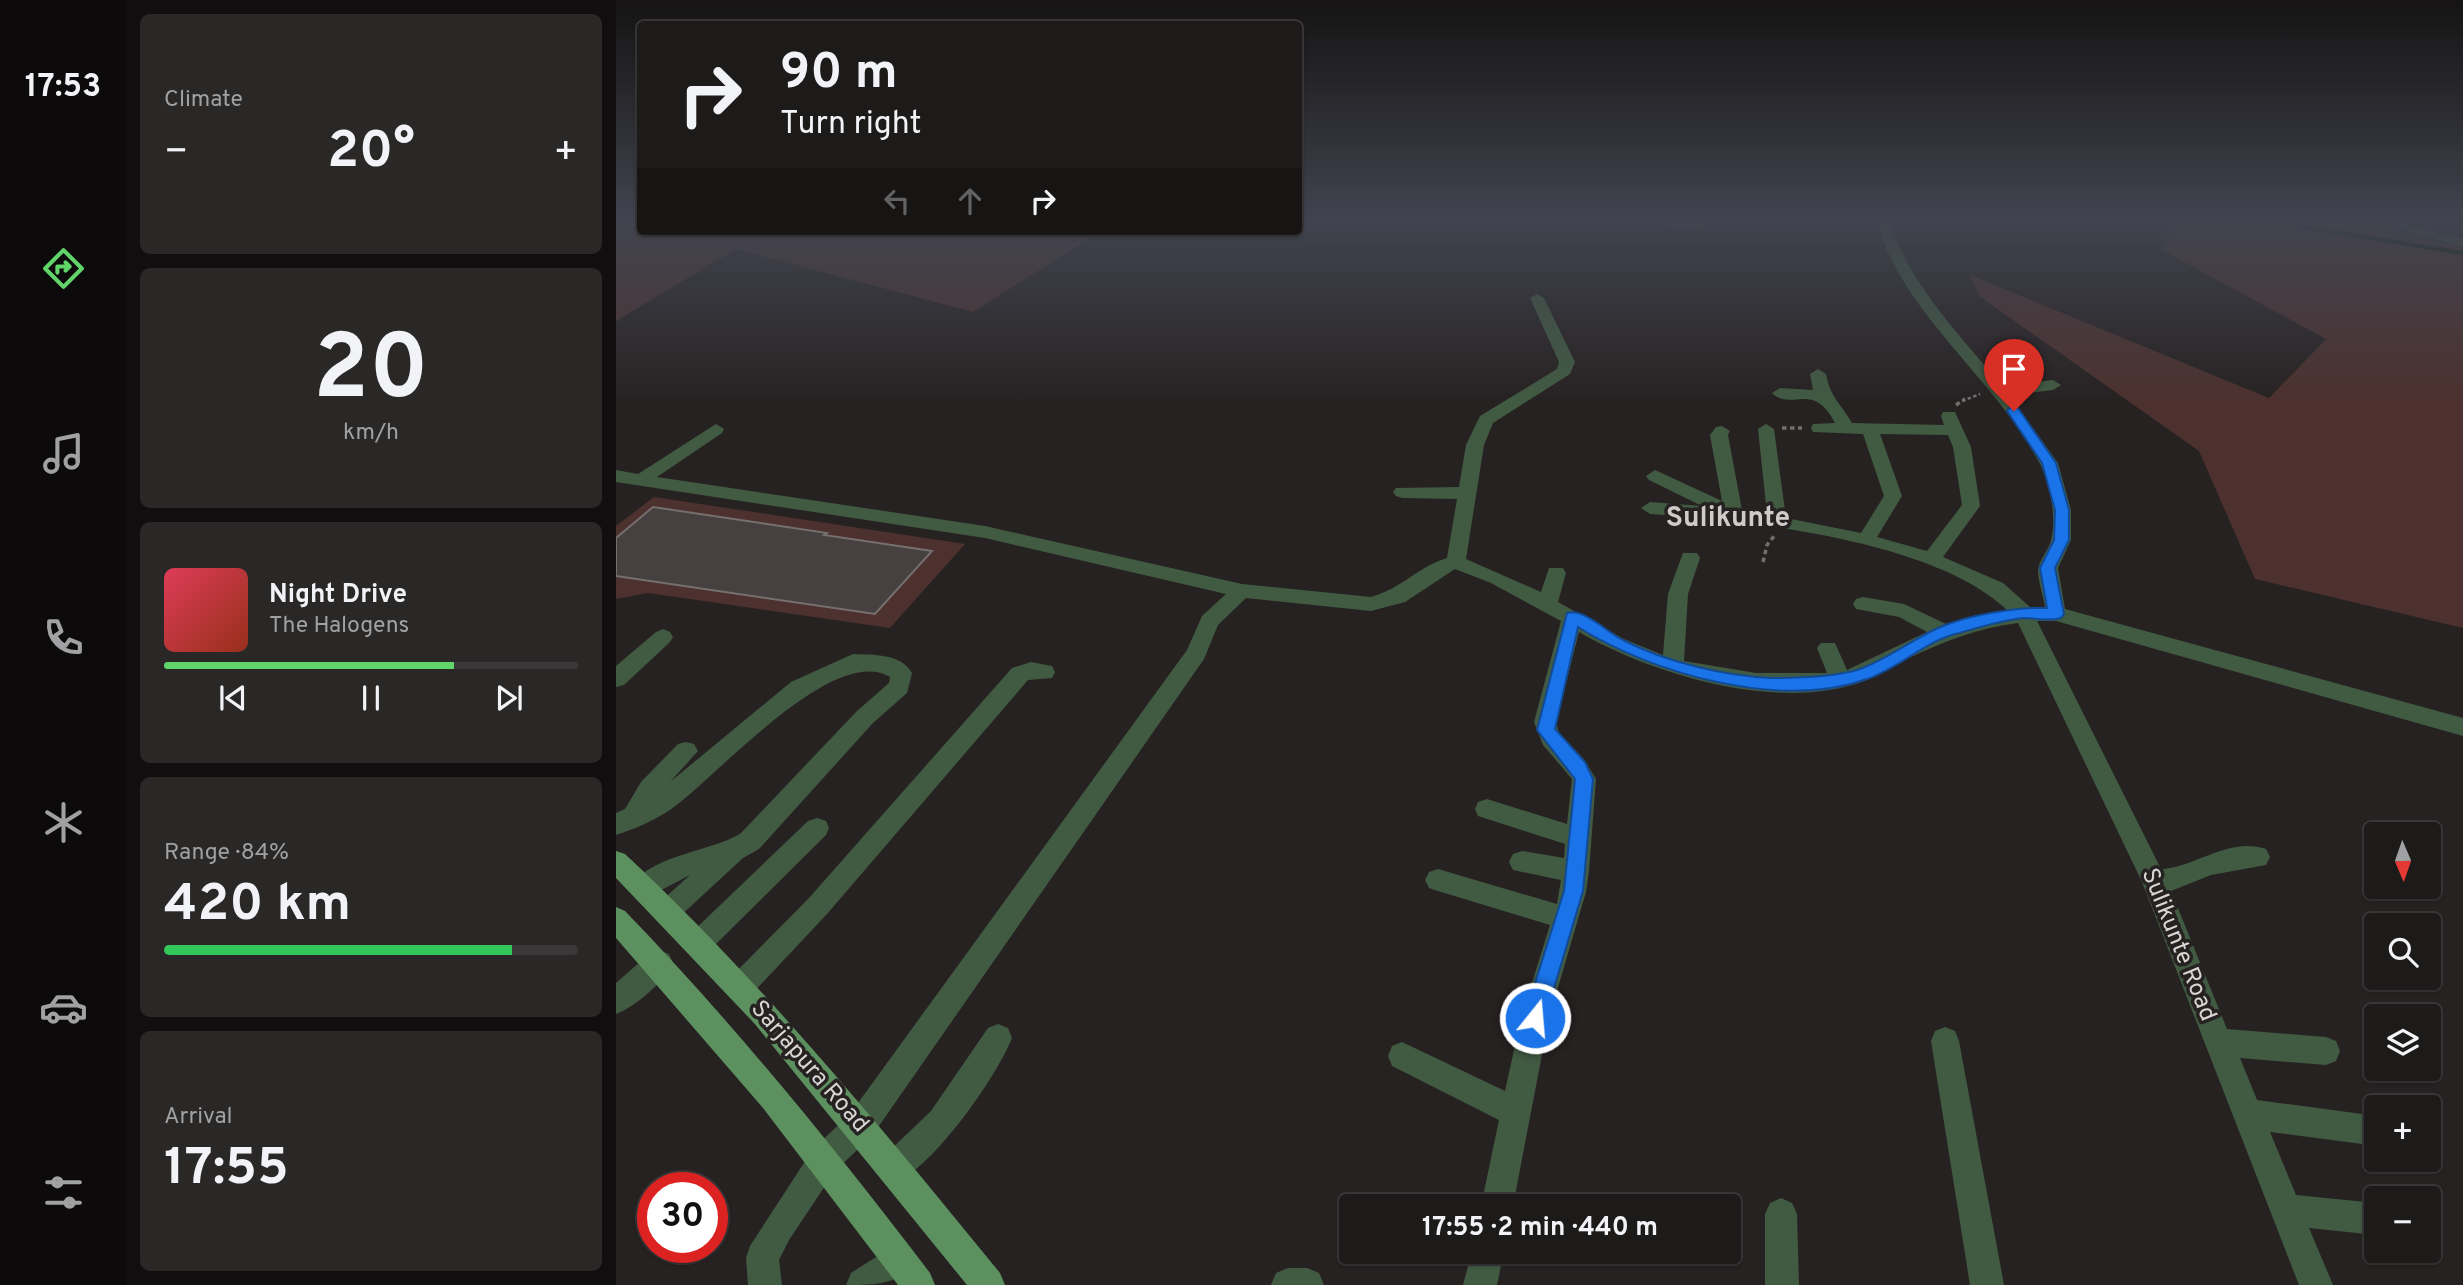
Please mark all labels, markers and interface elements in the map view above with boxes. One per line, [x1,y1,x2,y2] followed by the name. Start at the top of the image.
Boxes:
[780,44,898,106] text: 90 m
[665,49,756,140] icon: right
[25,68,101,108] text: 17:53
[164,86,243,115] text: Climate
[780,105,922,145] text: Turn right
[327,120,415,186] text: 20°
[164,129,189,178] text: −
[553,129,578,178] text: +
[878,182,916,220] icon: left
[951,182,989,220] icon: ahead
[1024,182,1062,220] icon: right
[39,244,88,293] icon: directions
[313,316,429,431] text: 20
[1984,339,2044,411] pin
[1995,350,2033,388] icon: arrive
[343,419,399,448] text: km/h
[39,429,88,478] icon: music
[1666,501,1790,537] district label: Sulikunte
[269,579,407,612] text: Night Drive
[269,612,409,641] text: The Halogens
[39,613,88,662] icon: phone
[214,679,252,717] icon: previous
[352,679,390,717] icon: pause
[490,679,528,717] icon: next
[39,798,88,847] icon: climate
[2364,822,2441,900] north arrow
[2364,822,2441,1263] map controls
[164,839,289,868] text: Range · 84%
[2134,864,2222,1026] street label: Sulikunte Road
[164,873,351,939] text: 420 km
[2364,913,2441,990] button: search
[1498,981,1572,1055] position arrow
[39,983,88,1032] icon: car
[743,995,875,1139] street label: Sarjapura Road
[2364,1004,2441,1081] button: layers
[2364,1095,2441,1172] button: +
[164,1103,233,1132] text: Arrival
[164,1137,289,1203] text: 17:55
[39,1168,88,1217] icon: filters
[637,1172,728,1263] speed limit sign: 30
[2364,1186,2441,1263] button: −
[1422,1212,1658,1245] text: 17:55 · 2 min · 440 m

